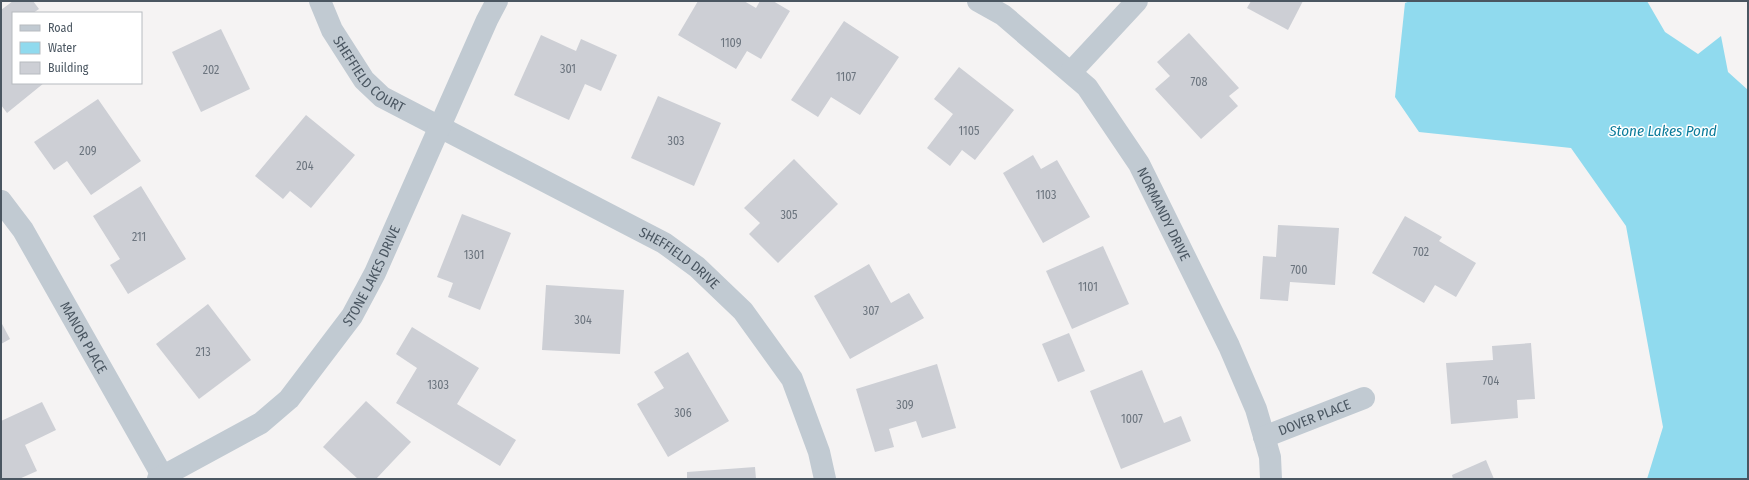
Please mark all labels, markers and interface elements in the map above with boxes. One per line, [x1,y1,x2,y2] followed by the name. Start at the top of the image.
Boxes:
[12,12,142,84] legend
[48,21,73,35] text: Road
[330,33,408,116] street label: SHEFFIELD COURT
[720,36,742,50] house number: 1109
[48,41,77,55] text: Water
[48,61,89,75] text: Building
[560,62,576,76] house number: 301
[203,63,219,77] house number: 202
[836,70,856,84] house number: 1107
[1191,75,1207,89] house number: 708
[1608,122,1717,140] water label: Stone Lakes Pond
[959,124,980,138] house number: 1105
[668,134,684,148] house number: 303
[79,144,97,158] house number: 209
[296,159,314,173] house number: 204
[1134,165,1194,264] street label: NORMANDY DRIVE
[1036,188,1056,202] house number: 1103
[780,208,798,222] house number: 305
[339,222,404,330] street label: STONE LAKES DRIVE
[636,223,723,293] street label: SHEFFIELD DRIVE
[132,230,146,244] house number: 211
[1413,245,1429,259] house number: 702
[464,248,484,262] house number: 1301
[1290,263,1308,277] house number: 700
[1078,280,1098,294] house number: 1101
[57,299,111,377] street label: MANOR PLACE
[863,304,879,318] house number: 307
[574,313,592,327] house number: 304
[195,345,211,359] house number: 213
[1483,374,1500,388] house number: 704
[427,378,449,392] house number: 1303
[1276,395,1353,439] street label: DOVER PLACE
[896,398,914,412] house number: 309
[674,406,692,420] house number: 306
[1121,412,1143,426] house number: 1007

